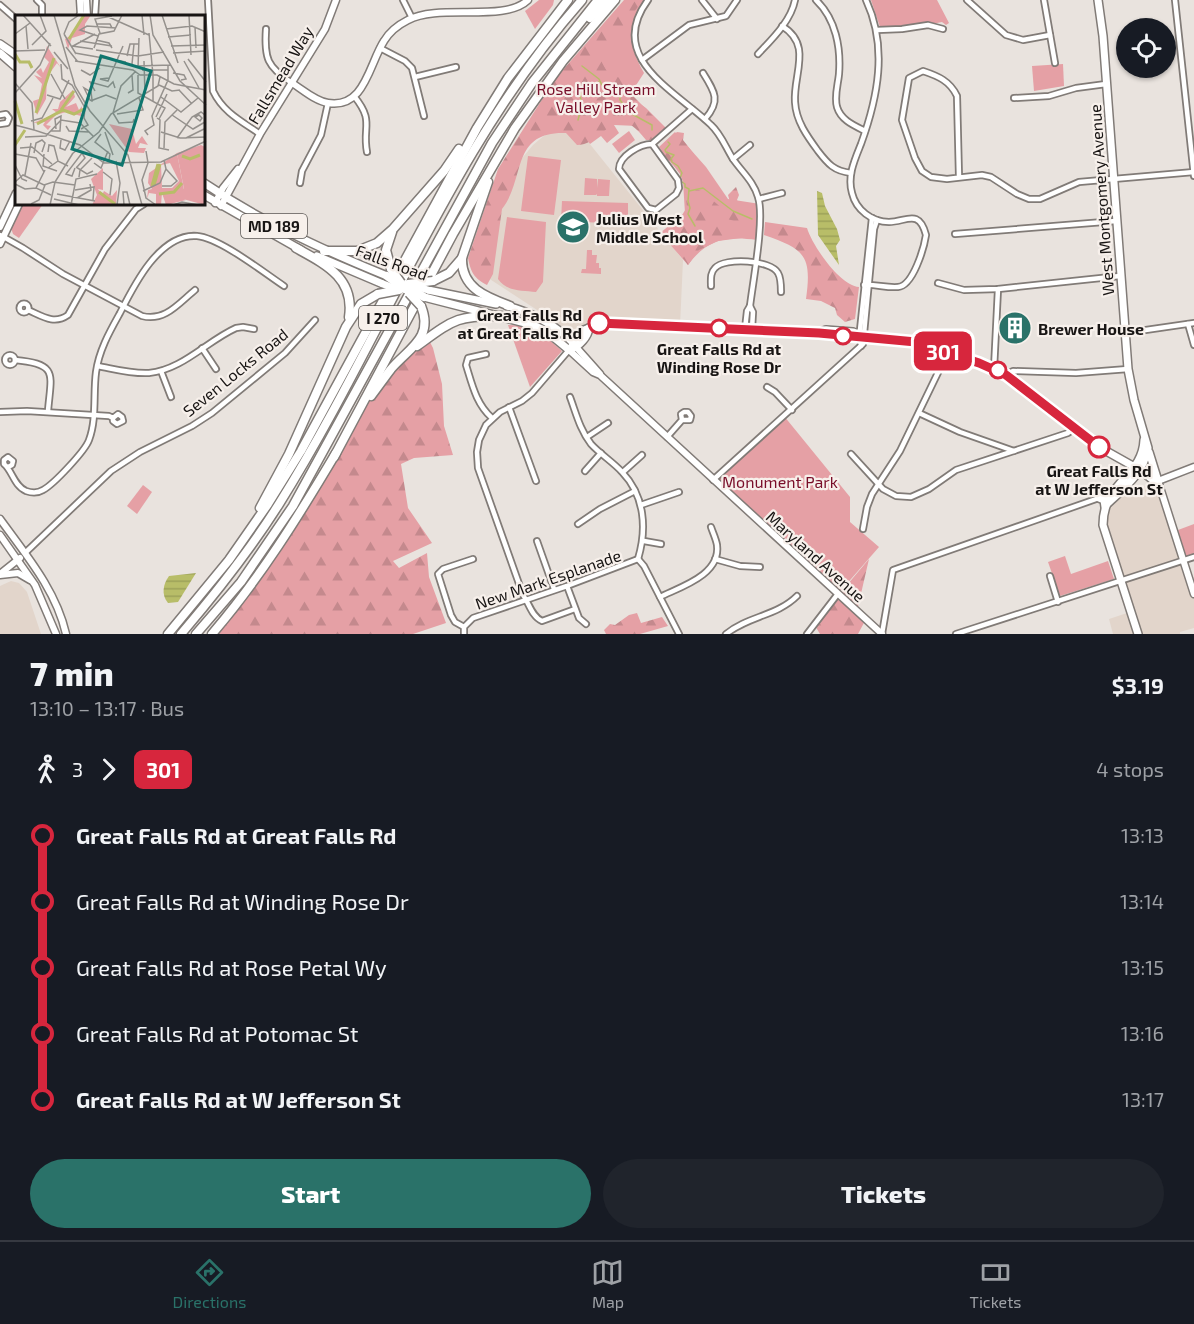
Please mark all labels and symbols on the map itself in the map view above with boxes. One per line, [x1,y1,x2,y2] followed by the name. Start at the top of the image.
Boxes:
[15,15,206,206] inset map
[243,22,317,127] street label: Fallsmead Way
[536,79,656,116] park label: Rose Hill Stream Valley Park
[1085,104,1117,296] street label: West Montgomery Avenue
[555,209,591,245] school or university icon: Julius West Middle School
[596,209,704,246] place label: Julius West Middle School
[241,214,307,238] road number: MD 189
[353,240,431,284] street label: Falls Road
[458,305,582,342] place label: Great Falls Rd at Great Falls Rd
[359,306,407,330] road number: I 270
[997,310,1033,346] building icon: Brewer House
[588,312,610,334] marker: Great Falls Rd at Great Falls Rd
[710,319,728,337] marker: Great Falls Rd at Winding Rose Dr
[1038,319,1144,338] place label: Brewer House
[179,324,291,420] street label: Seven Locks Road
[834,327,852,345] unlabelled marker
[908,332,978,370] line badge: 301
[657,339,782,376] place label: Great Falls Rd at Winding Rose Dr
[989,361,1007,379] unlabelled marker
[1088,436,1110,458] marker: Great Falls Rd at W Jefferson St
[1035,461,1163,498] place label: Great Falls Rd at W Jefferson St
[722,472,838,491] park label: Monument Park
[763,507,869,605] street label: Maryland Avenue
[473,545,623,613] street label: New Mark Esplanade

